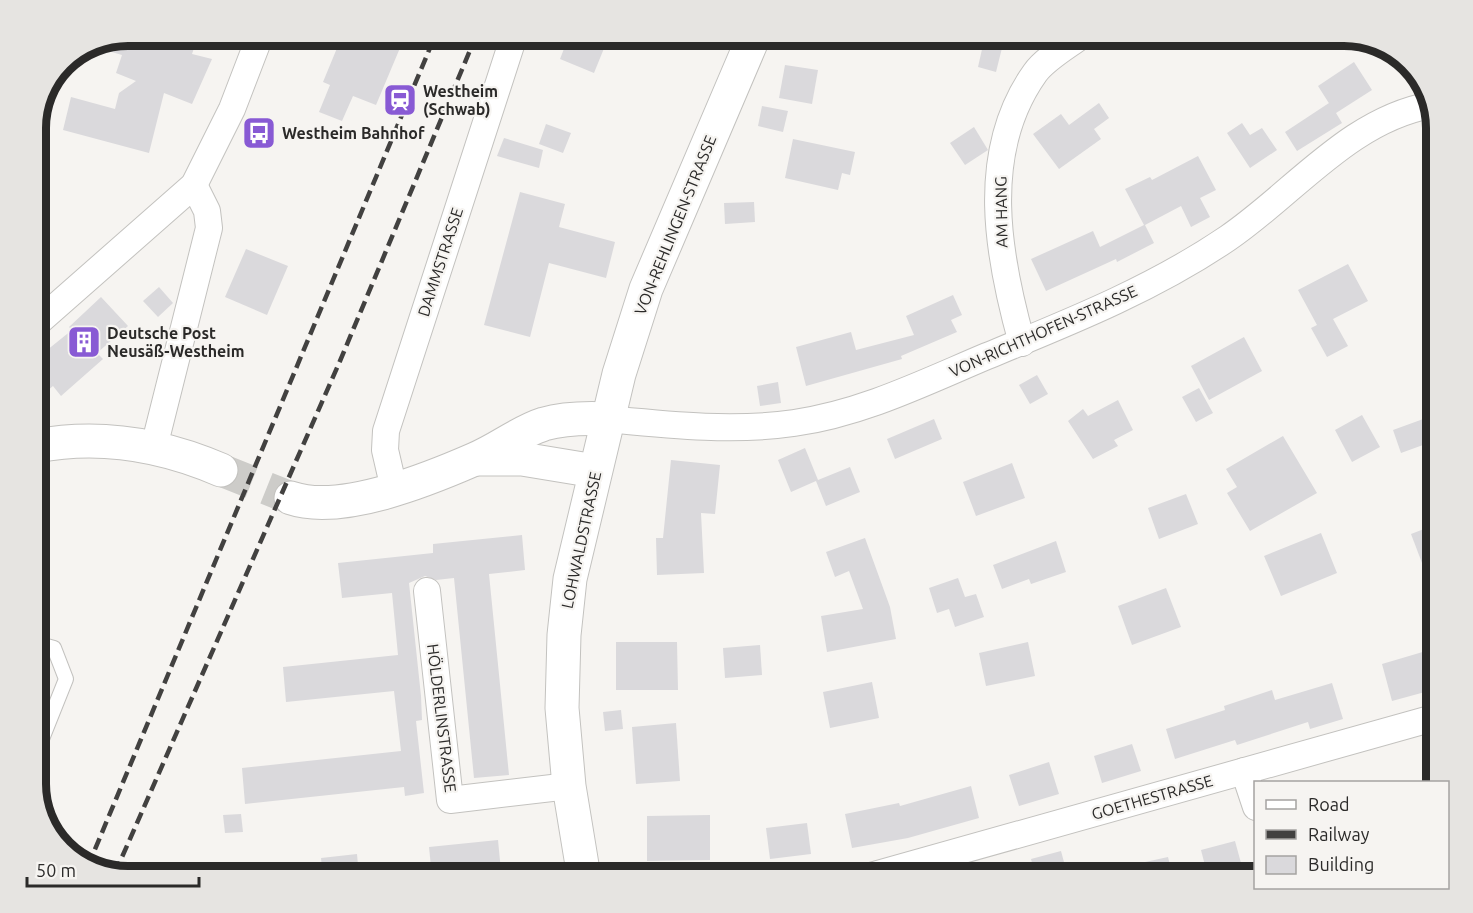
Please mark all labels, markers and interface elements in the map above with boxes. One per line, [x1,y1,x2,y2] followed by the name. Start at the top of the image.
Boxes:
[382,82,418,118] station icon: Westheim (Schwab)
[423,82,498,119] place label: Westheim (Schwab)
[241,115,277,151] bus stop icon: Westheim Bahnhof
[282,124,425,142] place label: Westheim Bahnhof
[631,133,719,317] street label: VON-REHLINGEN-STRASSE
[991,176,1011,248] street label: AM HANG
[414,205,466,319] street label: DAMMSTRASSE
[946,281,1140,381] street label: VON-RICHTHOFEN-STRASSE
[66,324,102,360] building icon: Deutsche Post Neusäß-Westheim
[107,324,245,360] place label: Deutsche Post Neusäß-Westheim
[558,470,604,610] street label: LOHWALDSTRASSE
[424,643,460,793] street label: HÖLDERLINSTRASSE
[1089,771,1215,823] street label: GOETHESTRASSE
[1254,781,1449,889] legend
[1308,794,1350,814] text: Road
[1308,824,1370,844] text: Railway
[27,850,200,888] scale bar
[1308,854,1374,874] text: Building
[36,860,76,880] text: 50 m

